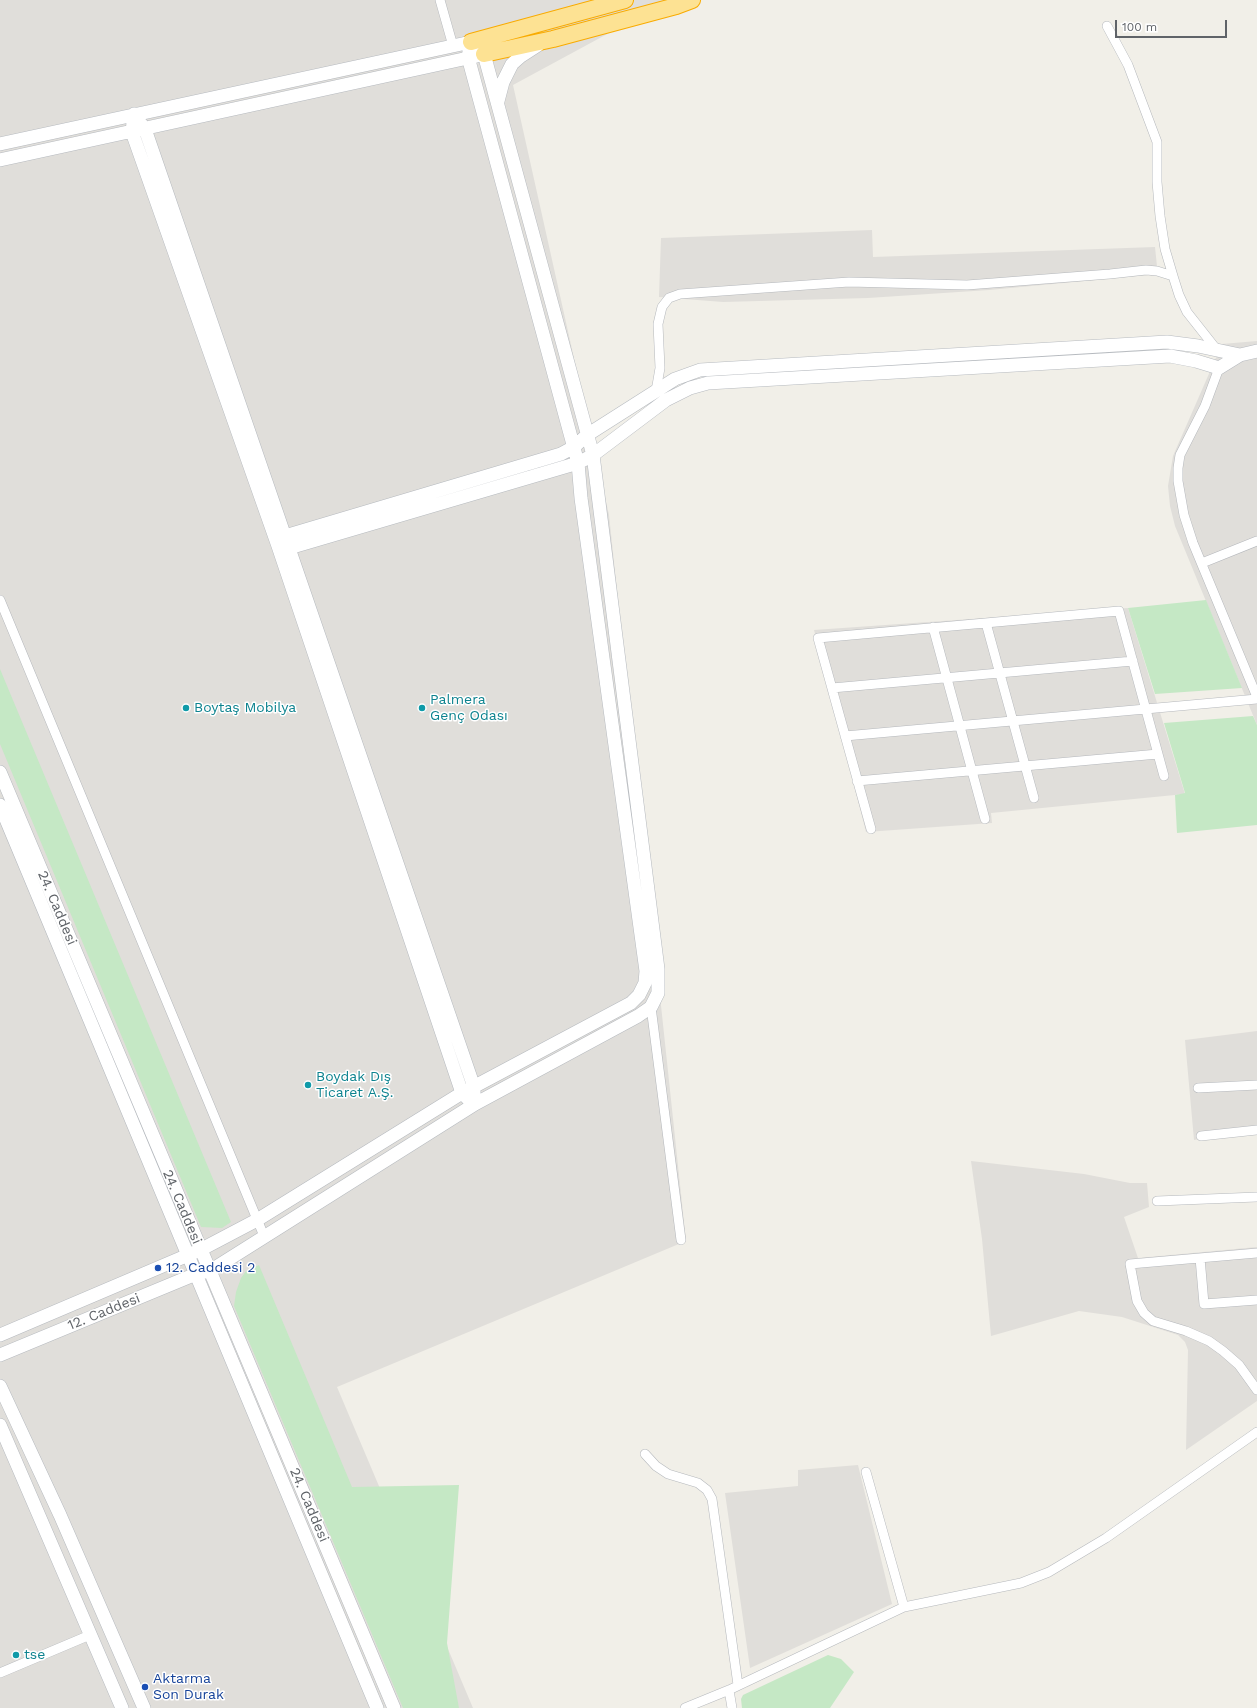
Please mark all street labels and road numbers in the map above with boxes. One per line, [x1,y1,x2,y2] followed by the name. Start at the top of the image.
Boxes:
[34,868,80,948] street label: 24. Caddesi
[159,1167,205,1247] street label: 24. Caddesi
[65,1290,143,1334] street label: 12. Caddesi
[286,1465,332,1545] street label: 24. Caddesi

